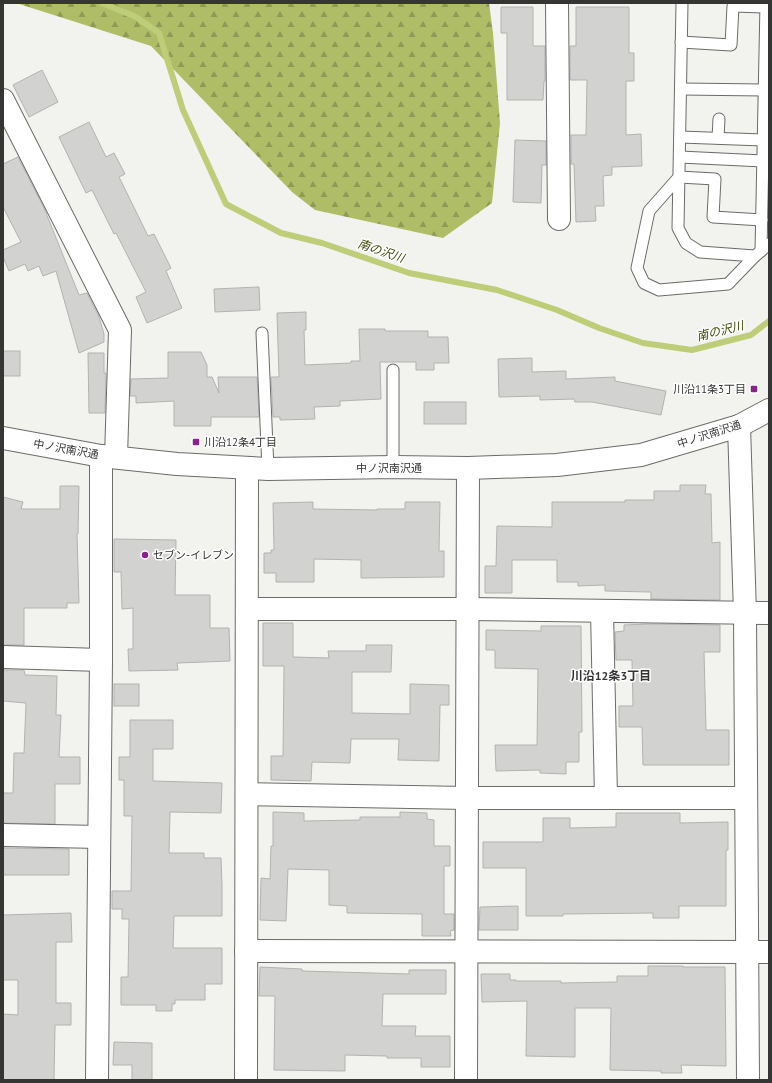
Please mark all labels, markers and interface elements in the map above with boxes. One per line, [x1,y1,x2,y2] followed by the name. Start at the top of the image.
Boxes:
[356,236,408,266] water label: 南の沢川
[695,317,747,344] water label: 南の沢川
[673,382,746,396] place label: 川沿11条3丁目
[749,384,759,394] marker: 川沿11条3丁目
[675,417,743,451] street label: 中ノ沢南沢通
[204,435,277,449] place label: 川沿12条4丁目
[32,436,100,462] street label: 中ノ沢南沢通
[191,437,201,447] marker: 川沿12条4丁目
[356,461,422,475] street label: 中ノ沢南沢通
[153,548,234,562] place label: セブン-イレブン
[140,550,150,560] marker: セブン-イレブン
[571,668,651,683] district label: 川沿12条3丁目

